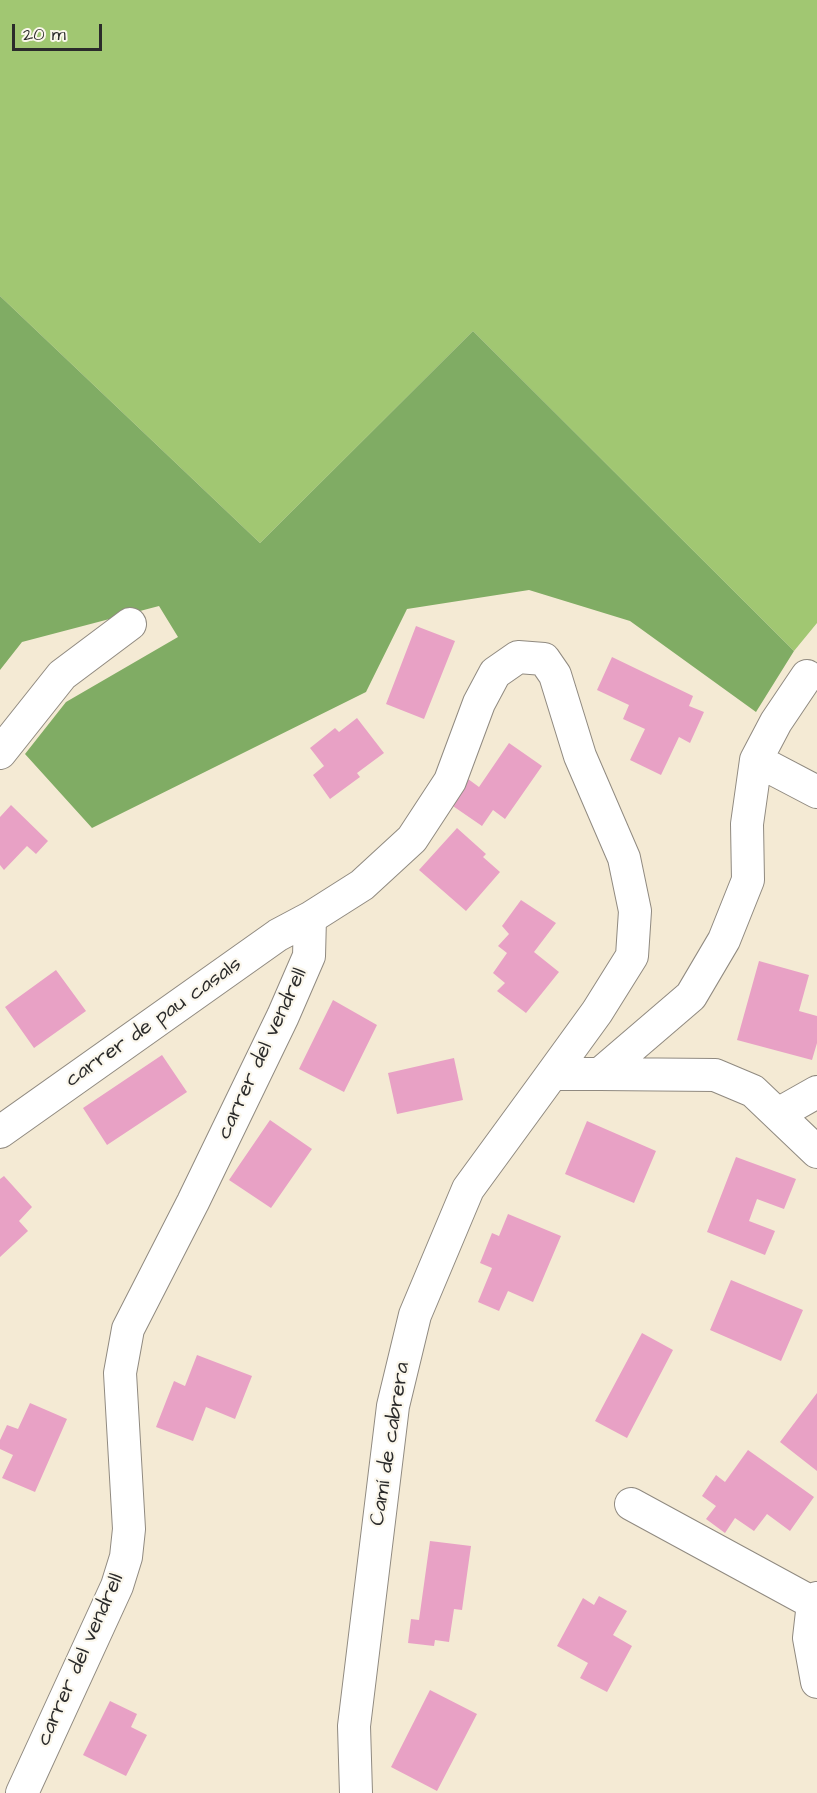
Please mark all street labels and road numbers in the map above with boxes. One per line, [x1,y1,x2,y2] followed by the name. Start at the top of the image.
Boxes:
[61,953,247,1093] street label: carrer de pau casals
[212,965,314,1143] street label: carrer del vendrell
[366,1361,416,1527] street label: Camí de cabrera
[32,1570,130,1750] street label: carrer del vendrell

